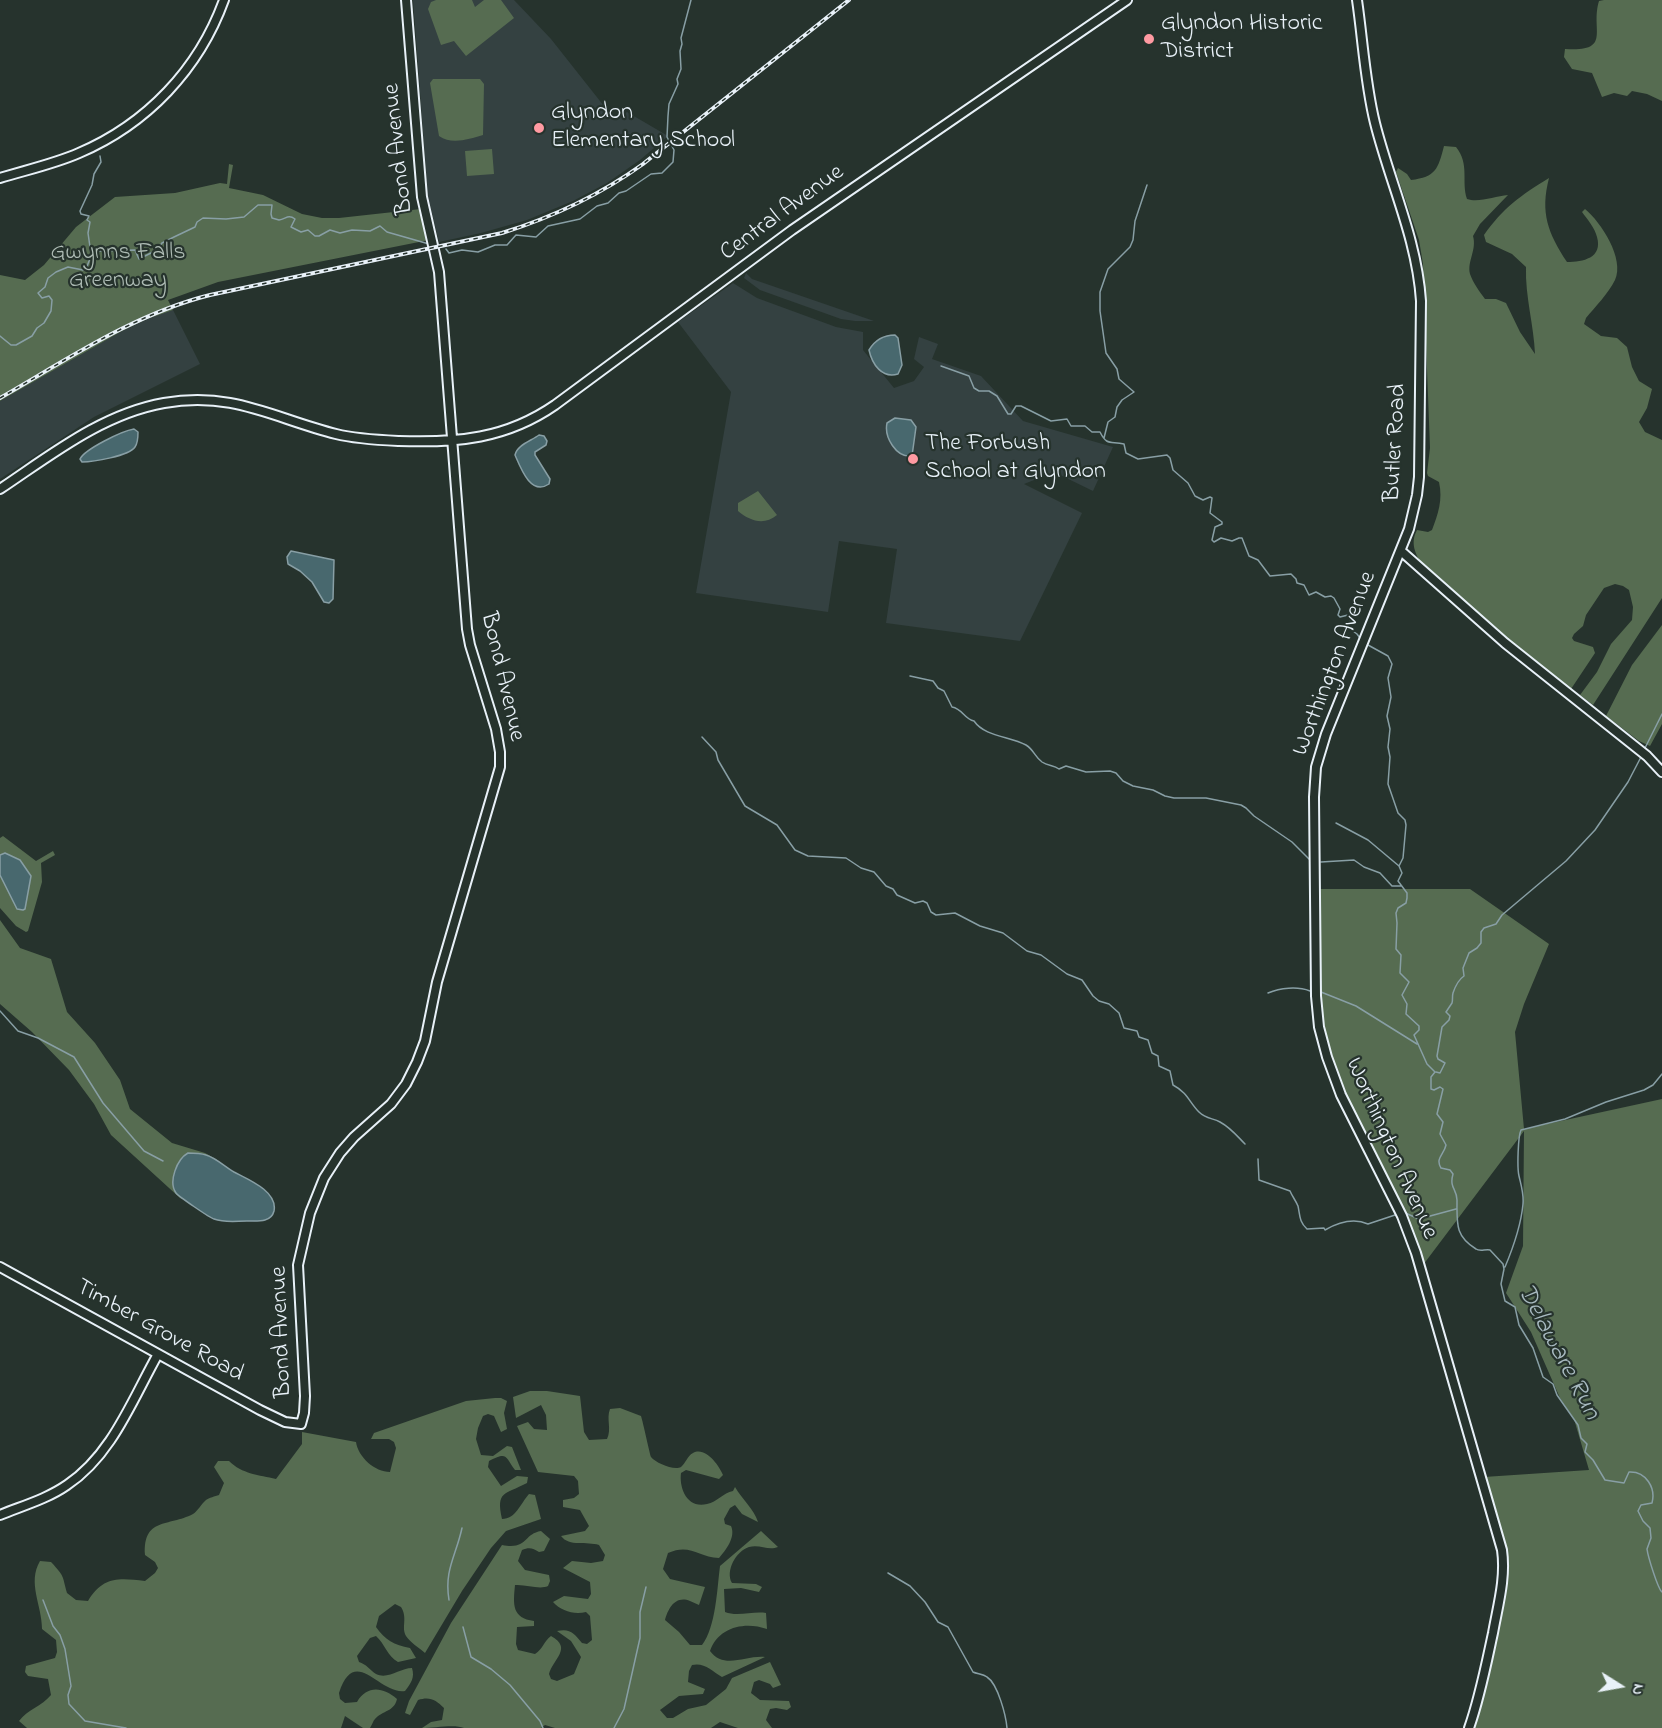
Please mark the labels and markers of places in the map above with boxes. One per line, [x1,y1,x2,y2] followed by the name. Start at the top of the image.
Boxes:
[1161,11,1322,67] place label: Glyndon Historic District
[1142,32,1156,46] marker: Glyndon Historic District
[551,100,735,156] place label: Glyndon Elementary School
[532,121,546,135] marker: Glyndon Elementary School
[925,431,1106,487] place label: The Forbush School at Glyndon
[906,452,920,466] marker: The Forbush School at Glyndon

